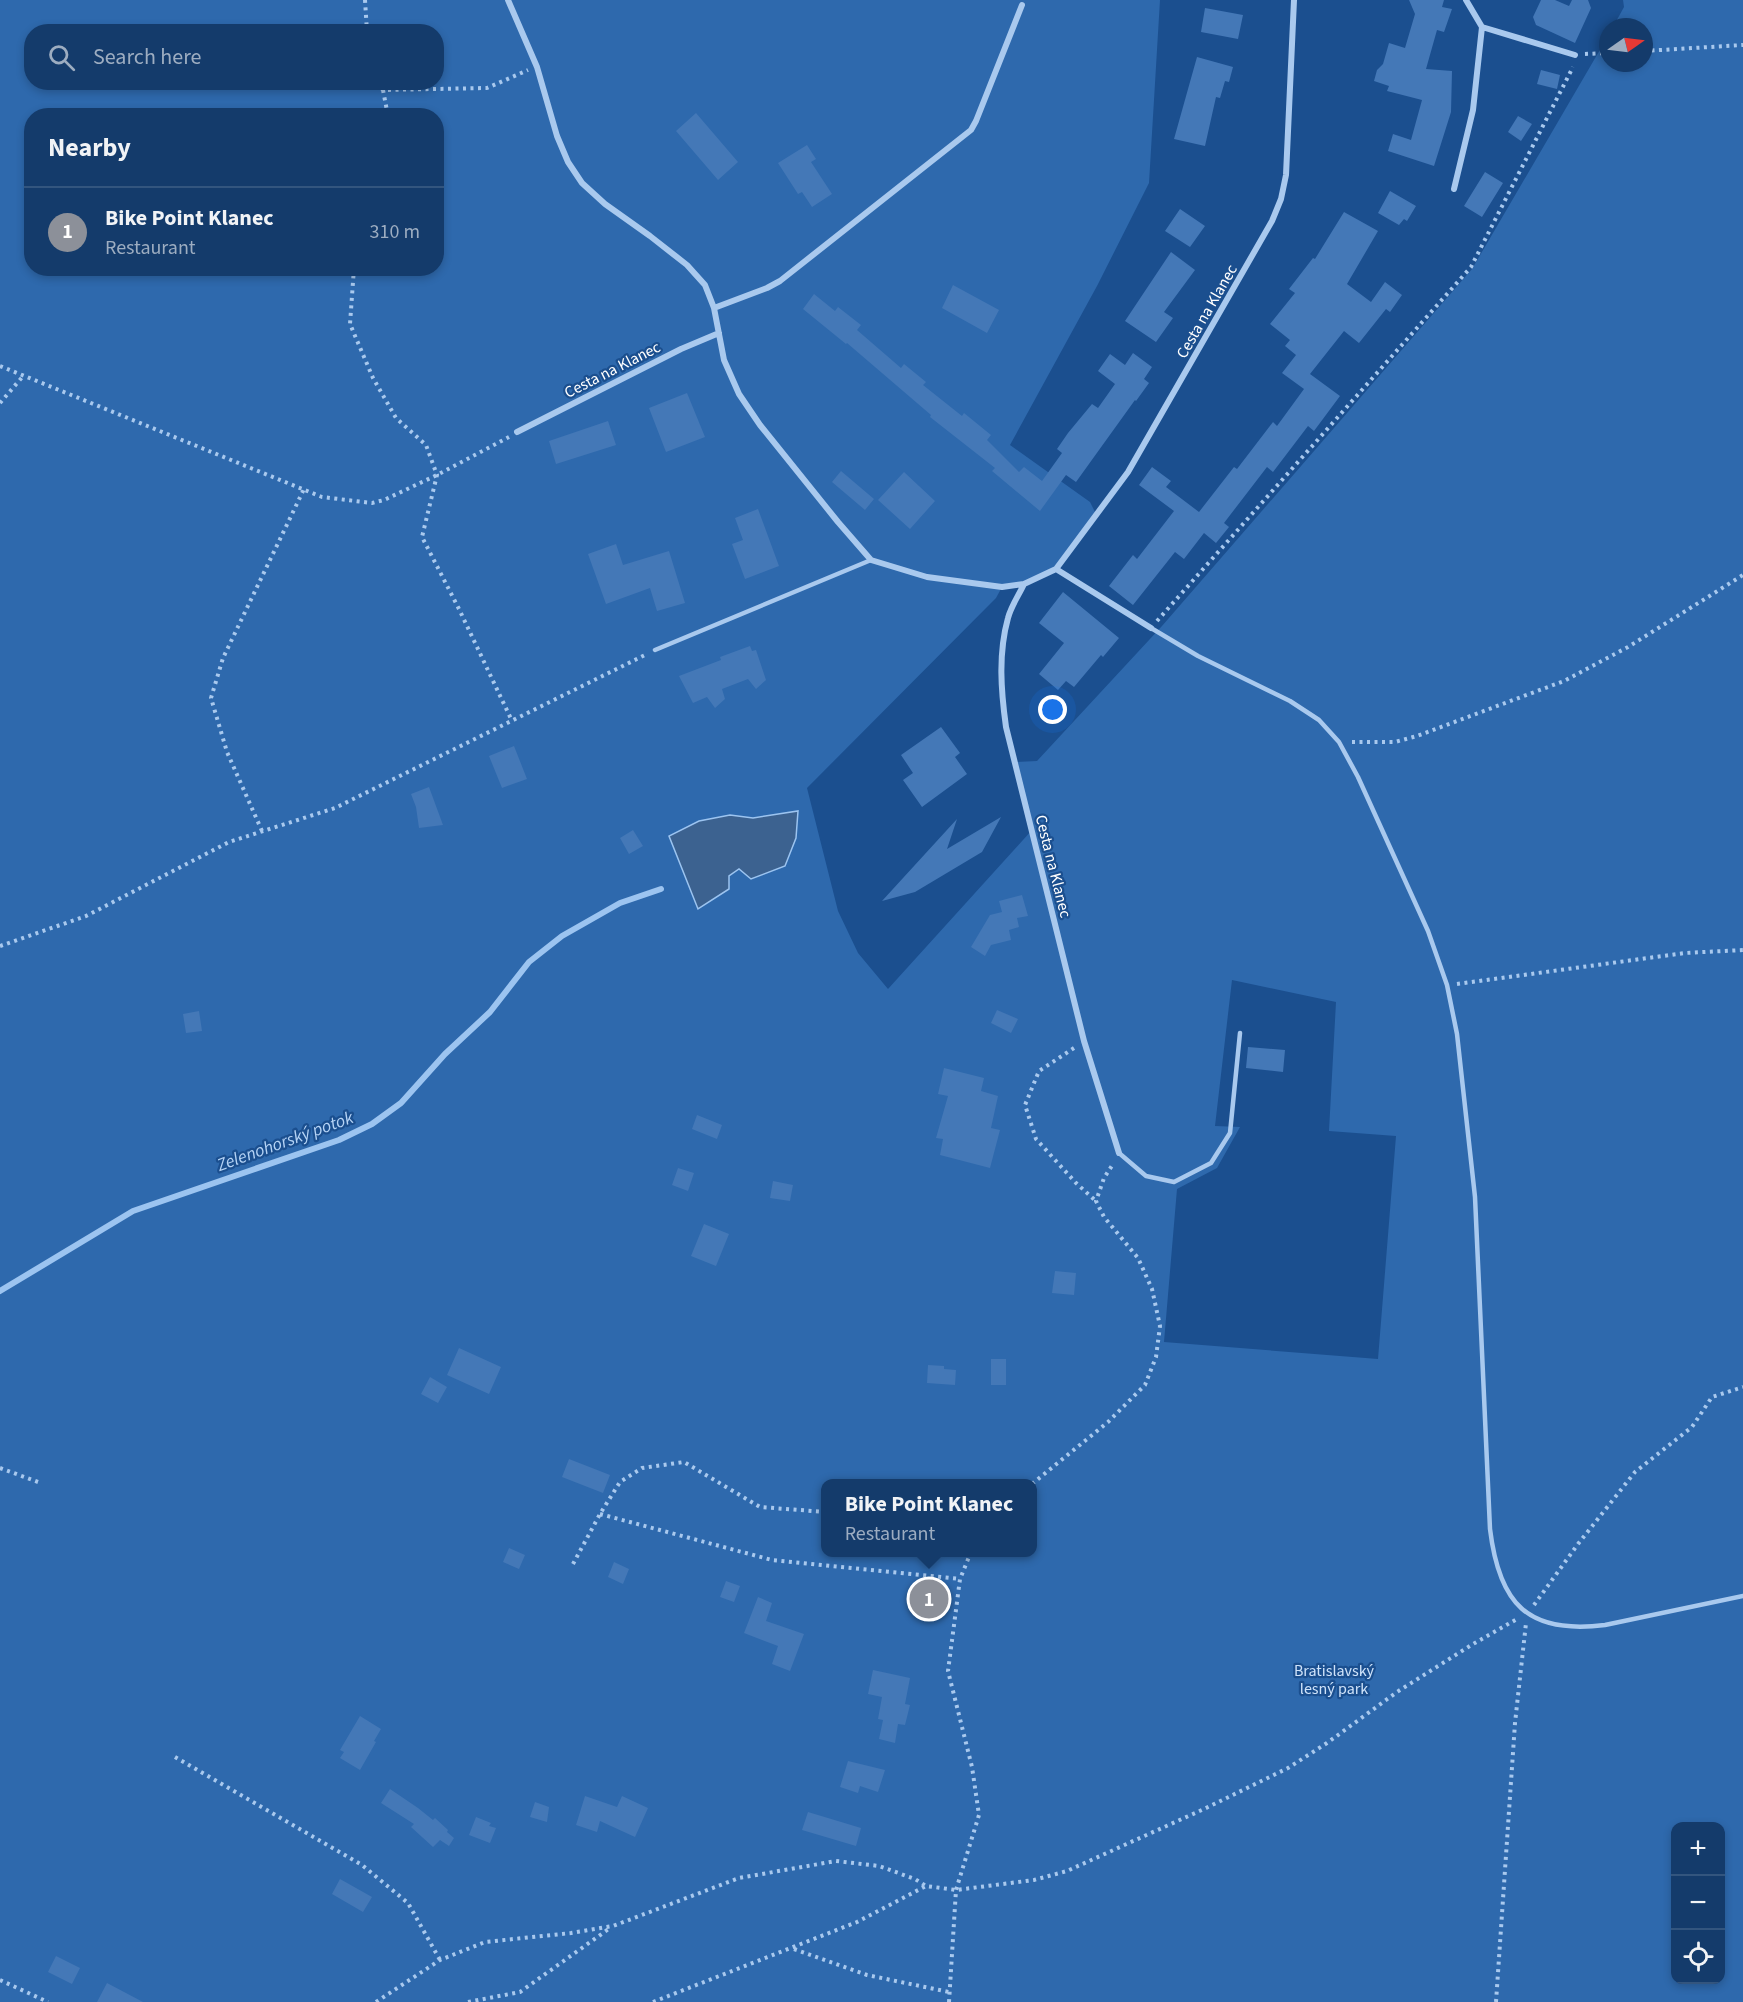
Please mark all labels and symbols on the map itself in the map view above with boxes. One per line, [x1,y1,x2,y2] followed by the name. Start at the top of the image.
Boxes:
[1599,18,1653,72] north arrow
[1171,260,1243,363] street label: Cesta na Klanec
[561,336,664,404] street label: Cesta na Klanec
[1038,695,1067,724] your location
[1030,813,1076,920] street label: Cesta na Klanec
[212,1105,357,1178] water label: Zelenohorský potok
[910,1576,948,1622] pin: 1
[1294,1660,1375,1700] park label: Bratislavský lesný park

